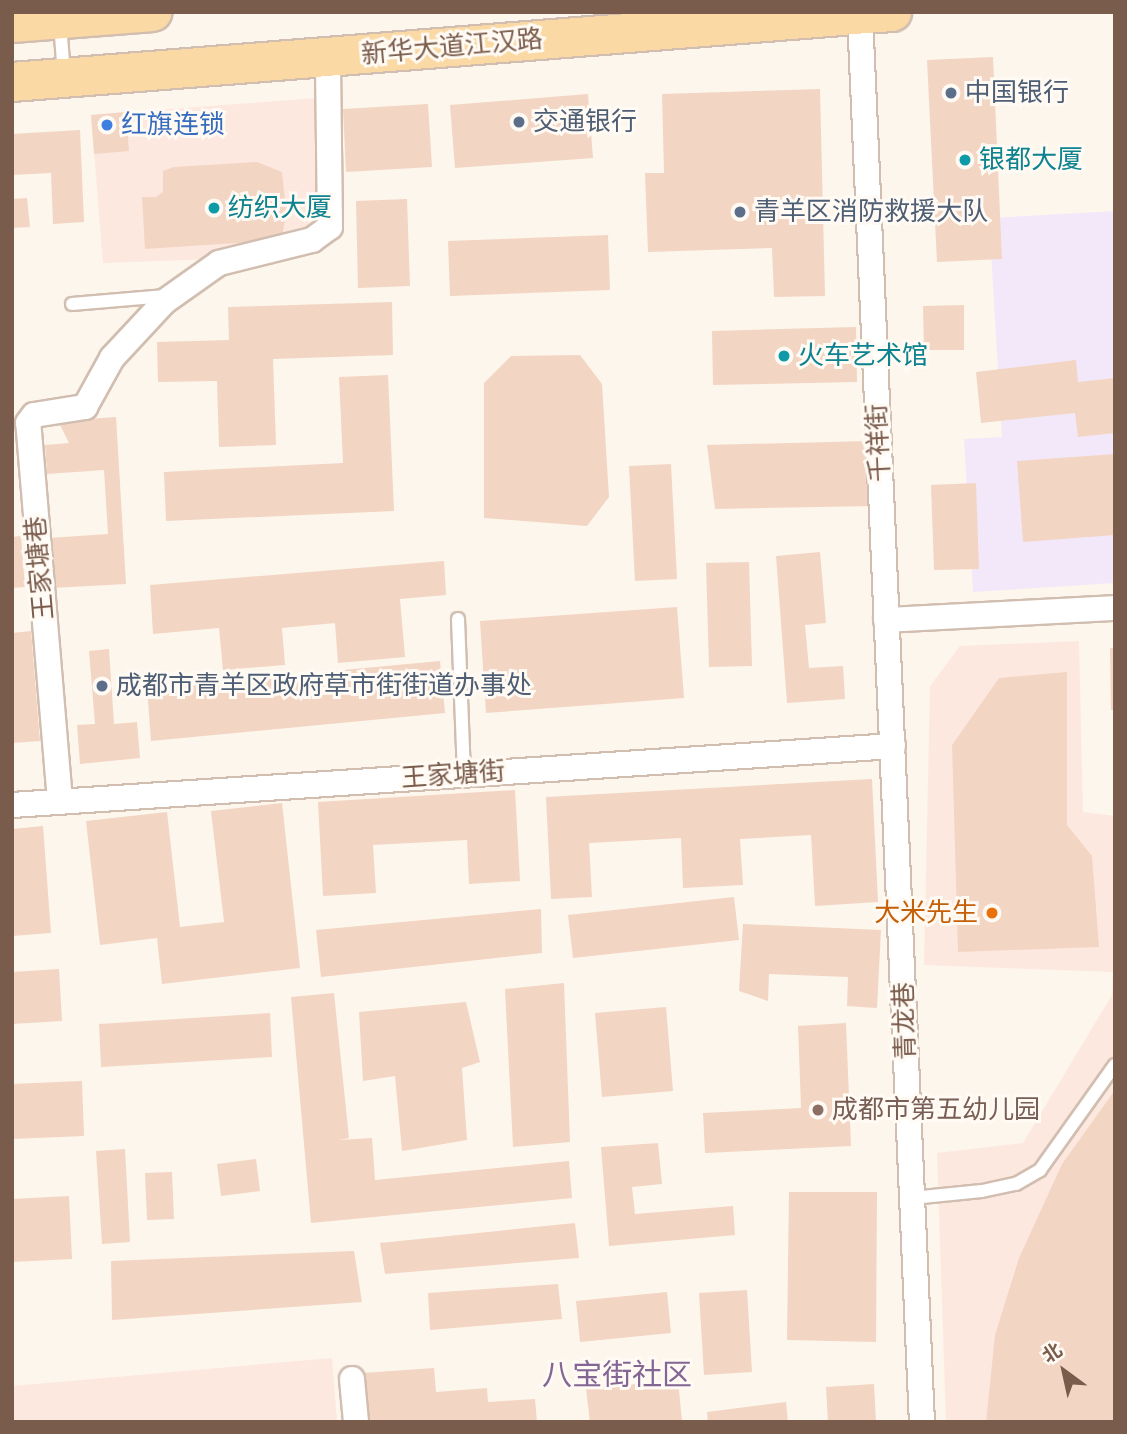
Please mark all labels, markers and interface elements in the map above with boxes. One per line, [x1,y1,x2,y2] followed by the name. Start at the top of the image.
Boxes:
[360,24,544,70] street label: 新华大道江汉路
[965,77,1069,109] place label: 中国银行
[943,85,959,101] marker: 中国银行
[533,106,637,138] place label: 交通银行
[121,109,225,141] place label: 红旗连锁
[511,114,527,130] marker: 交通银行
[99,117,115,133] marker: 红旗连锁
[979,144,1083,176] place label: 银都大厦
[957,152,973,168] marker: 银都大厦
[228,192,332,224] place label: 纺织大厦
[754,196,988,228] place label: 青羊区消防救援大队
[206,200,222,216] marker: 纺织大厦
[732,204,748,220] marker: 青羊区消防救援大队
[798,340,928,372] place label: 火车艺术馆
[776,348,792,364] marker: 火车艺术馆
[861,403,897,483] street label: 千祥街
[20,515,60,621] street label: 王家塘巷
[116,670,532,702] place label: 成都市青羊区政府草市街街道办事处
[94,678,110,694] marker: 成都市青羊区政府草市街街道办事处
[400,756,506,794] street label: 王家塘街
[874,897,978,929] place label: 大米先生
[984,905,1000,921] marker: 大米先生
[888,981,922,1061] street label: 青龙巷
[832,1094,1040,1126] place label: 成都市第五幼儿园
[810,1102,826,1118] marker: 成都市第五幼儿园
[1029,1336,1099,1406] north arrow
[1038,1337,1067,1369] text: 北
[542,1357,692,1393] district label: 八宝街社区

